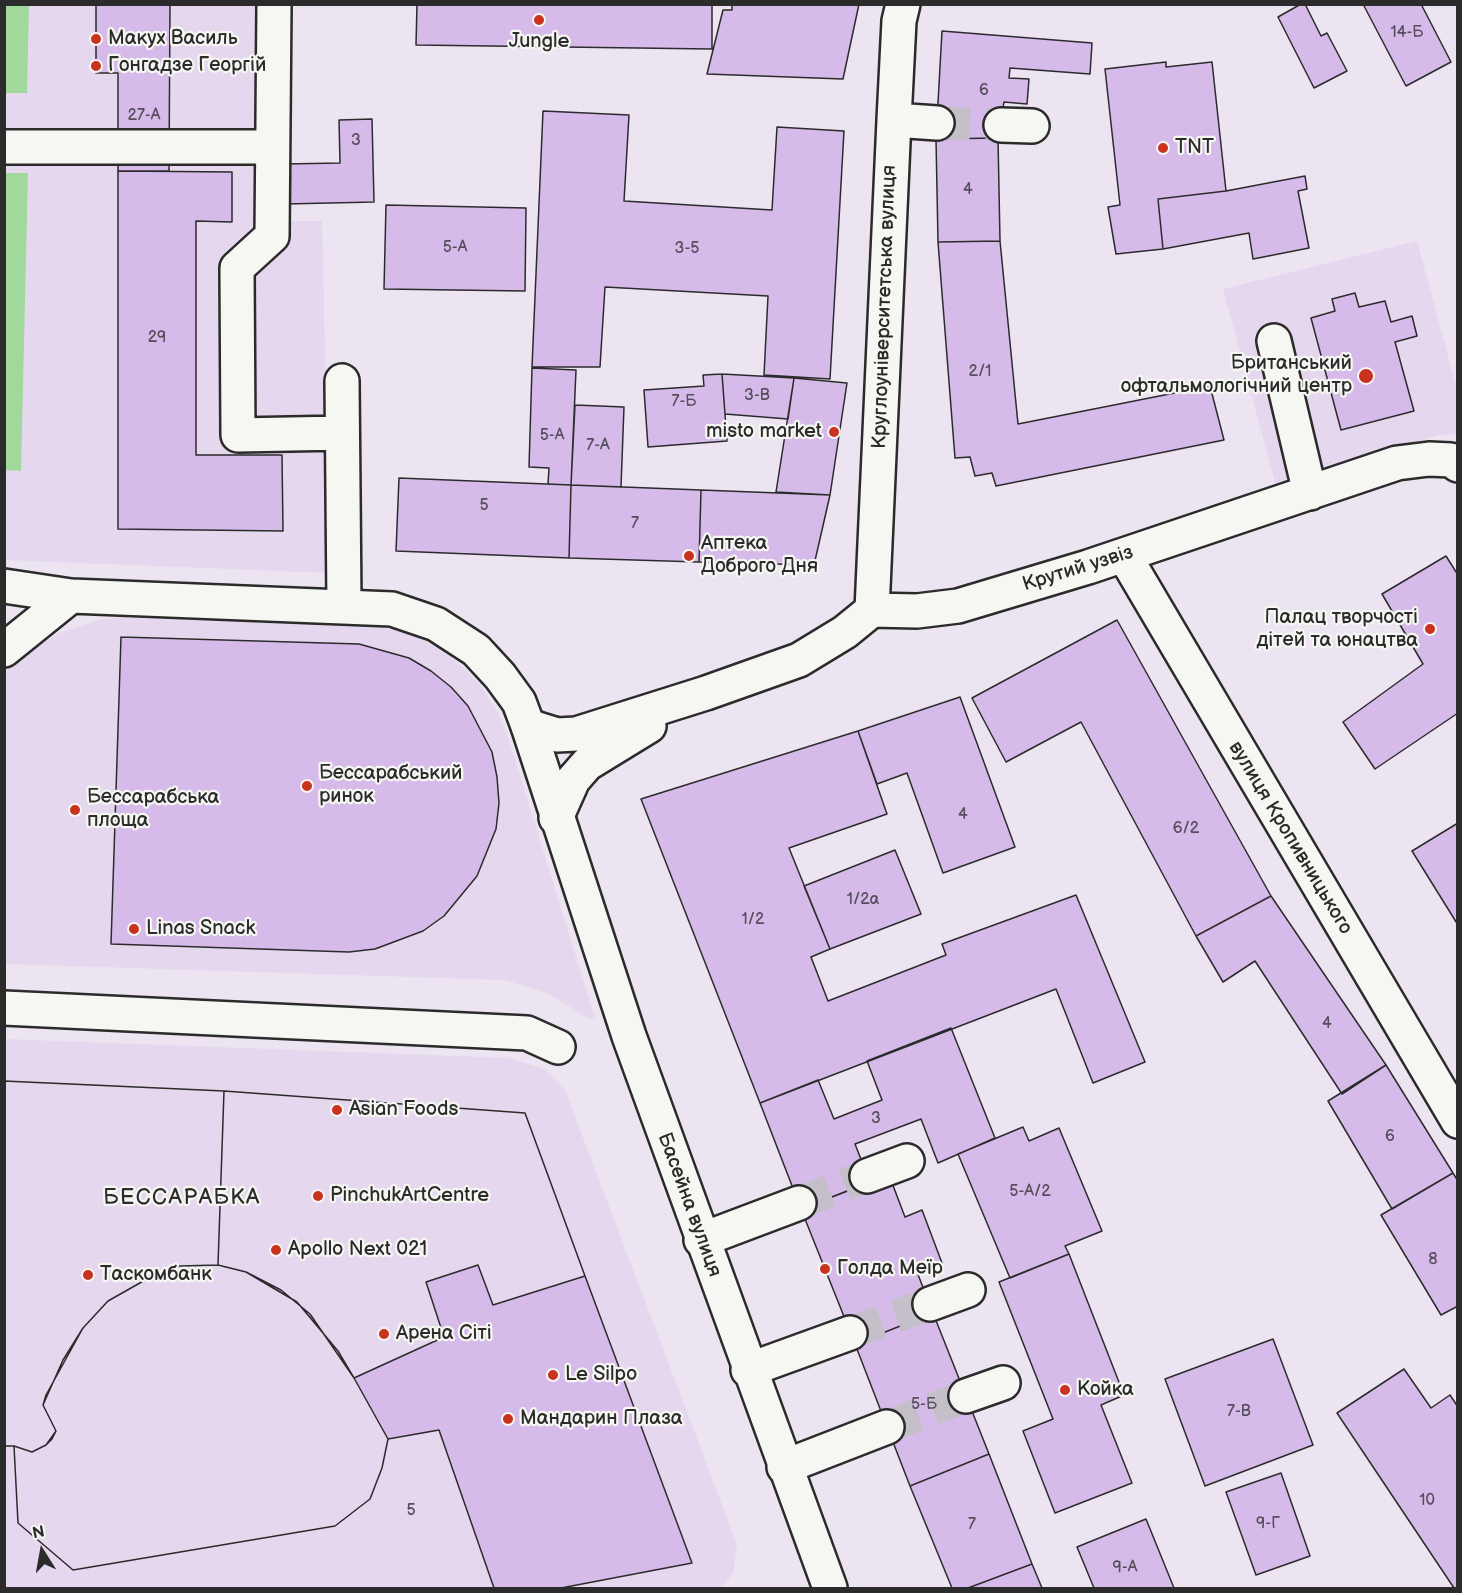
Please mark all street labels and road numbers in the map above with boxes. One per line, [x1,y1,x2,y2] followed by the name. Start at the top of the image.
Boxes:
[868,165,902,449] street label: Круглоуніверситетська вулиця
[1020,541,1136,597] street label: Крутий узвіз
[1223,737,1357,939] street label: вулиця Кропивницького
[652,1130,726,1280] street label: Басейна вулиця

